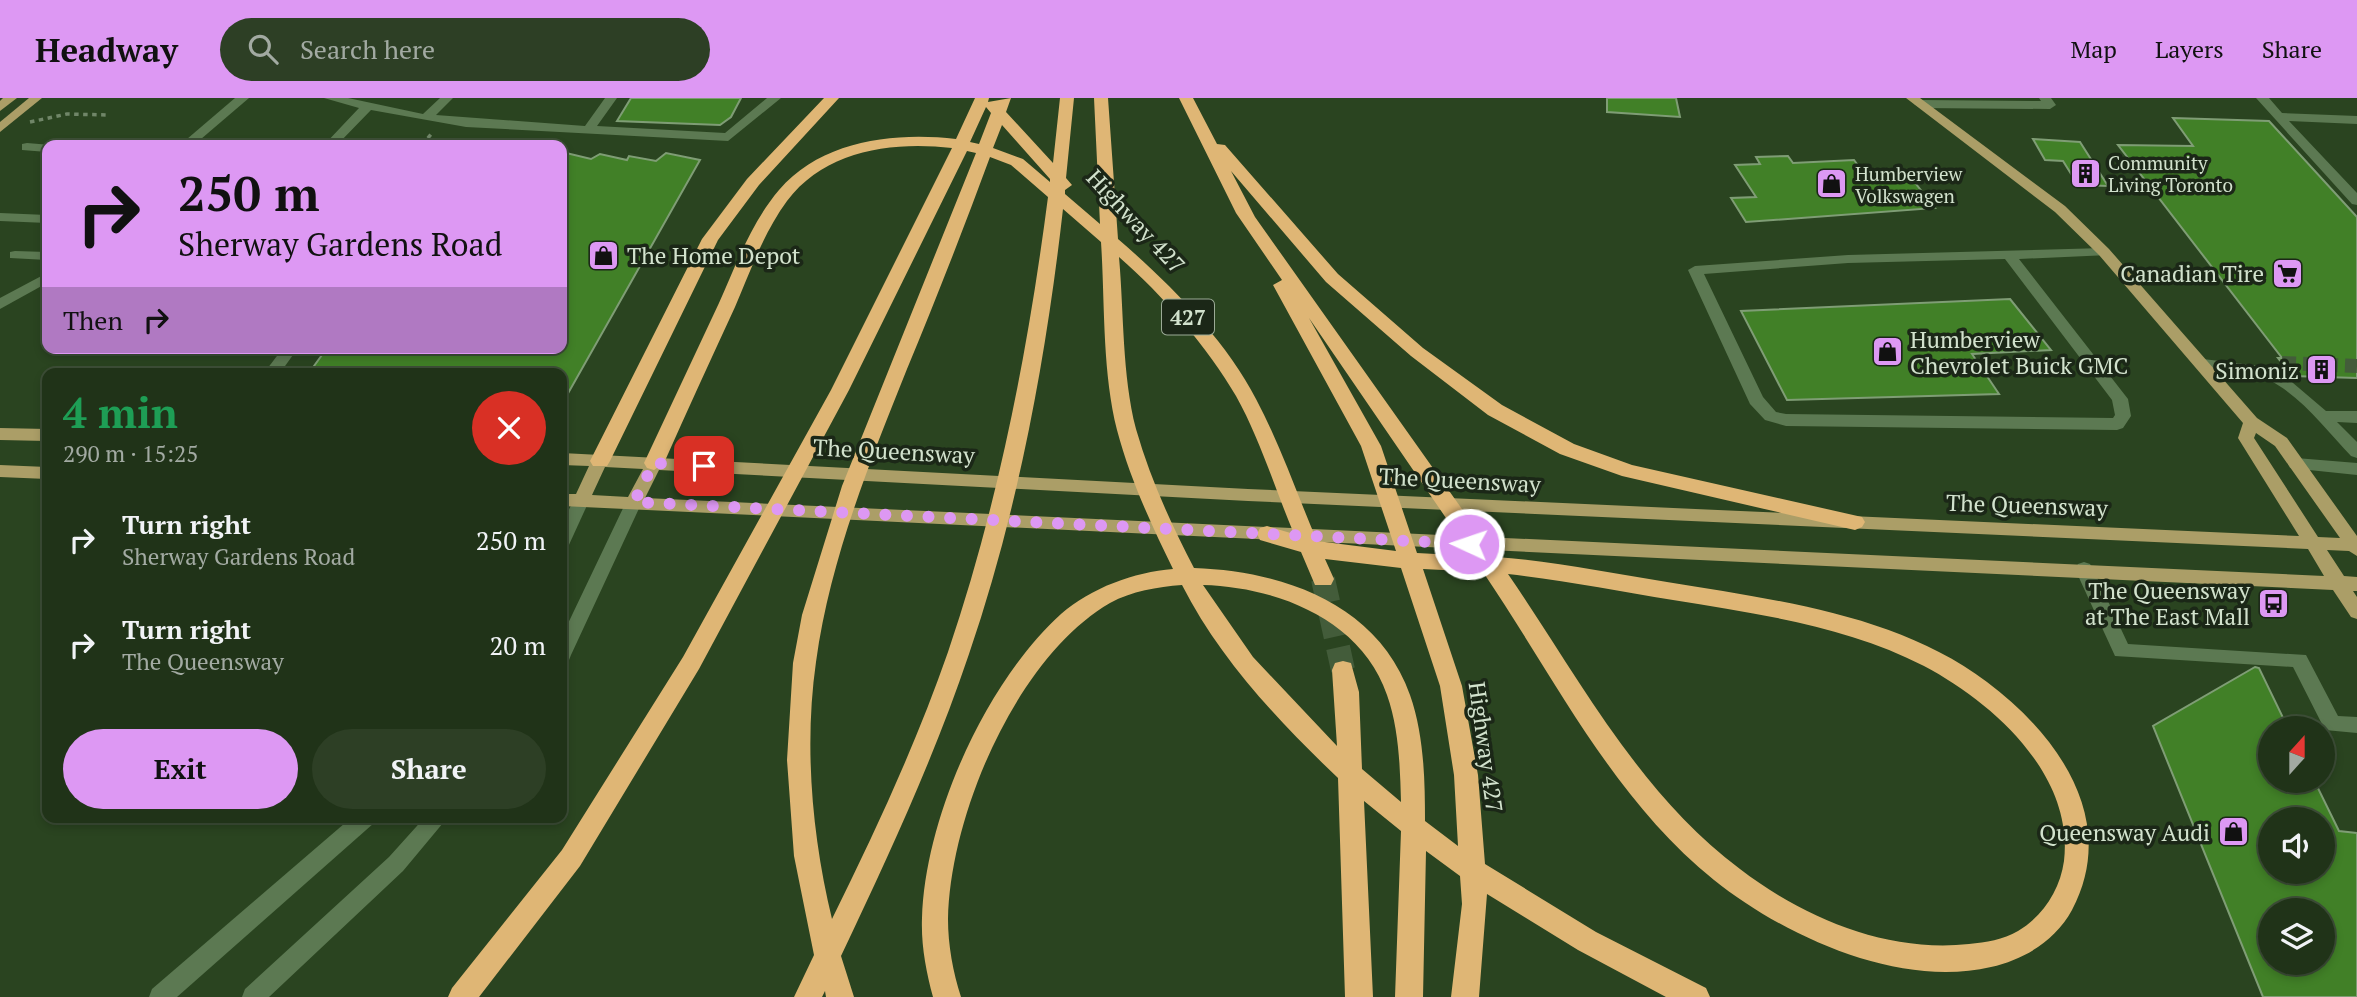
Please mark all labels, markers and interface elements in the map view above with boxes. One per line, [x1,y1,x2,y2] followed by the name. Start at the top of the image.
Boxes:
[220,18,710,81] search box
[35,28,178,71] text: Headway
[244,30,282,68] icon: search
[300,32,435,66] text: Search here
[2070,33,2117,65] text: Map
[2155,33,2224,65] text: Layers
[2262,33,2322,65] text: Share
[2108,150,2233,197] place label: Community Living Toronto
[2068,156,2102,190] building icon: Community Living Toronto
[178,160,320,225] text: 250 m
[1855,161,1964,208] place label: Humberview Volkswagen
[1080,162,1192,280] street label: Highway 427
[1815,167,1849,201] shop icon: Humberview Volkswagen
[63,168,154,259] icon: right
[178,223,502,265] text: Sherway Gardens Road
[587,238,621,272] shop icon: The Home Depot
[627,240,801,271] place label: The Home Depot
[2270,256,2304,290] supermarket icon: Canadian Tire
[2120,258,2264,289] place label: Canadian Tire
[1162,300,1214,334] road number: 427
[137,301,175,339] icon: right
[63,303,123,337] text: Then
[1910,324,2128,381] place label: Humberview Chevrolet Buick GMC
[1870,335,1904,369] shop icon: Humberview Chevrolet Buick GMC
[2305,353,2339,387] building icon: Simoniz
[2215,355,2299,386] place label: Simoniz
[63,384,178,440] text: 4 min
[472,391,546,465] button: close
[812,431,976,471] street label: The Queensway
[674,436,734,496] pin
[63,438,198,469] text: 290 m · 15:25
[685,447,723,485] icon: arrive
[1378,460,1542,500] street label: The Queensway
[1946,487,2109,523] street label: The Queensway
[122,507,251,541] text: Turn right
[1432,507,1506,581] position arrow
[63,521,101,559] icon: right
[476,523,546,557] text: 250 m
[122,541,355,572] text: Sherway Gardens Road
[2085,575,2250,632] place label: The Queensway at The East Mall
[2256,586,2290,620] bus stop icon: The Queensway at The East Mall
[122,612,251,646] text: Turn right
[63,626,101,664] icon: right
[490,628,546,662] text: 20 m
[122,646,284,677] text: The Queensway
[1461,680,1511,814] street label: Highway 427
[2258,716,2334,793] north arrow
[2258,716,2335,975] map controls
[63,729,298,809] button: Exit
[312,729,546,809] button: Share
[2258,807,2335,884] button: sound
[2216,815,2250,849] shop icon: Queensway Audi
[2039,817,2210,848] place label: Queensway Audi
[2258,898,2335,975] button: layers

